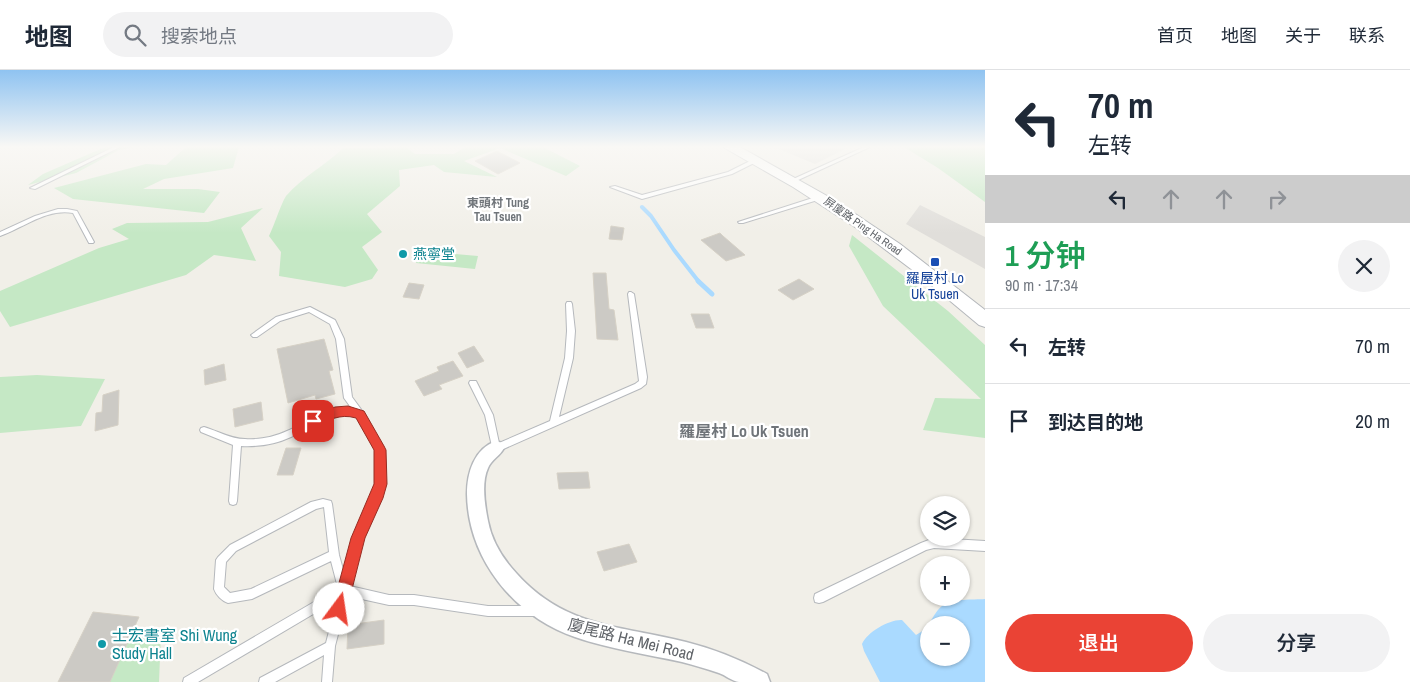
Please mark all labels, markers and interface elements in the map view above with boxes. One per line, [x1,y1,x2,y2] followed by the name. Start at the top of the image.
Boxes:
[103,12,453,57] search box
[25,20,73,52] text: 地图
[121,21,149,49] icon: search
[161,23,237,49] text: 搜索地点
[1157,23,1193,48] text: 首页
[1221,23,1257,48] text: 地图
[1285,23,1321,48] text: 关于
[1349,23,1385,48] text: 联系
[1088,82,1153,129] text: 70 m
[1005,90,1070,155] icon: left
[1088,130,1132,160] text: 左转
[1104,185,1132,213] icon: left
[1157,185,1185,213] icon: ahead
[1210,185,1238,213] icon: ahead
[1263,185,1291,213] icon: right
[821,194,905,258] street label: 屏廈路 Ping Ha Road
[467,195,529,225] district label: 東頭村 Tung Tau Tsuen
[1005,235,1086,275] text: 1 分钟
[1338,240,1390,292] button: close
[413,245,455,263] place label: 燕寧堂
[397,248,409,260] marker: 燕寧堂
[929,256,941,268] marker: 羅屋村 Lo Uk Tsuen
[906,269,964,303] place label: 羅屋村 Lo Uk Tsuen
[1005,274,1078,296] text: 90 m · 17:34
[1005,332,1033,360] icon: left
[1355,333,1390,359] text: 70 m
[1048,334,1086,360] text: 左转
[292,400,334,442] pin
[299,407,327,435] icon: arrive
[1005,407,1033,435] icon: arrive
[1355,408,1390,434] text: 20 m
[1048,409,1143,435] text: 到达目的地
[679,420,809,442] district label: 羅屋村 Lo Uk Tsuen
[920,496,970,666] map controls
[920,496,970,546] button: layers
[920,556,970,606] button: +
[312,582,364,634] position arrow
[566,613,696,665] street label: 廈尾路 Ha Mei Road
[1005,614,1193,672] button: 退出
[1203,614,1390,672] button: 分享
[920,616,970,666] button: −
[112,624,238,664] place label: 士宏書室 Shi Wung Study Hall
[96,638,108,650] marker: 士宏書室 Shi Wung Study Hall

